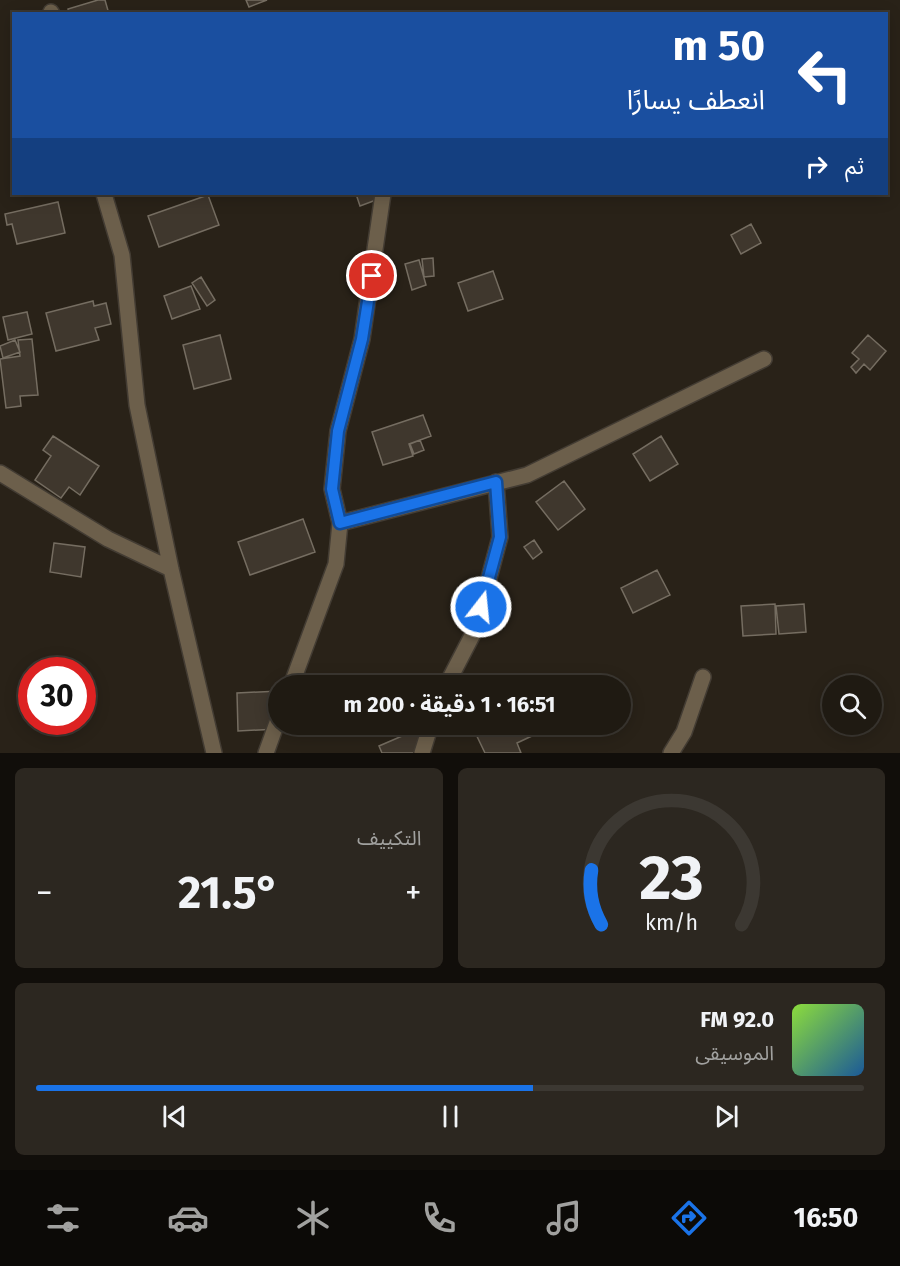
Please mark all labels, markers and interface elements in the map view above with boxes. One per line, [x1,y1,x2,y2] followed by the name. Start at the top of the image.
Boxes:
[672,21,765,71] text: 50 m
[786,36,864,114] icon: left
[627,84,765,116] text: انعطف يسارًا
[800,150,833,183] icon: right
[845,153,864,180] text: ثم
[346,250,397,301] pin
[355,259,388,292] icon: arrive
[449,575,513,639] position arrow
[18,657,96,735] speed limit sign: 30
[822,675,882,735] map controls
[822,675,882,735] button: search
[344,691,555,718] text: 16:51 · 1 دقيقة · 200 m
[357,826,422,850] text: التكييف
[639,841,703,916] text: 23
[178,866,280,920] text: 21.5°
[36,873,53,913] text: −
[405,873,422,913] text: +
[645,910,698,936] text: km/h
[700,1006,774,1033] text: 92.0 FM
[695,1041,774,1065] text: الموسيقى
[158,1100,191,1133] icon: previous
[434,1100,467,1133] icon: pause
[710,1100,743,1133] icon: next
[42,1197,84,1239] icon: filters
[167,1197,209,1239] icon: car
[292,1197,334,1239] icon: climate
[418,1197,460,1239] icon: phone
[543,1197,585,1239] icon: music
[668,1197,710,1239] icon: directions
[794,1202,858,1234] text: 16:50

